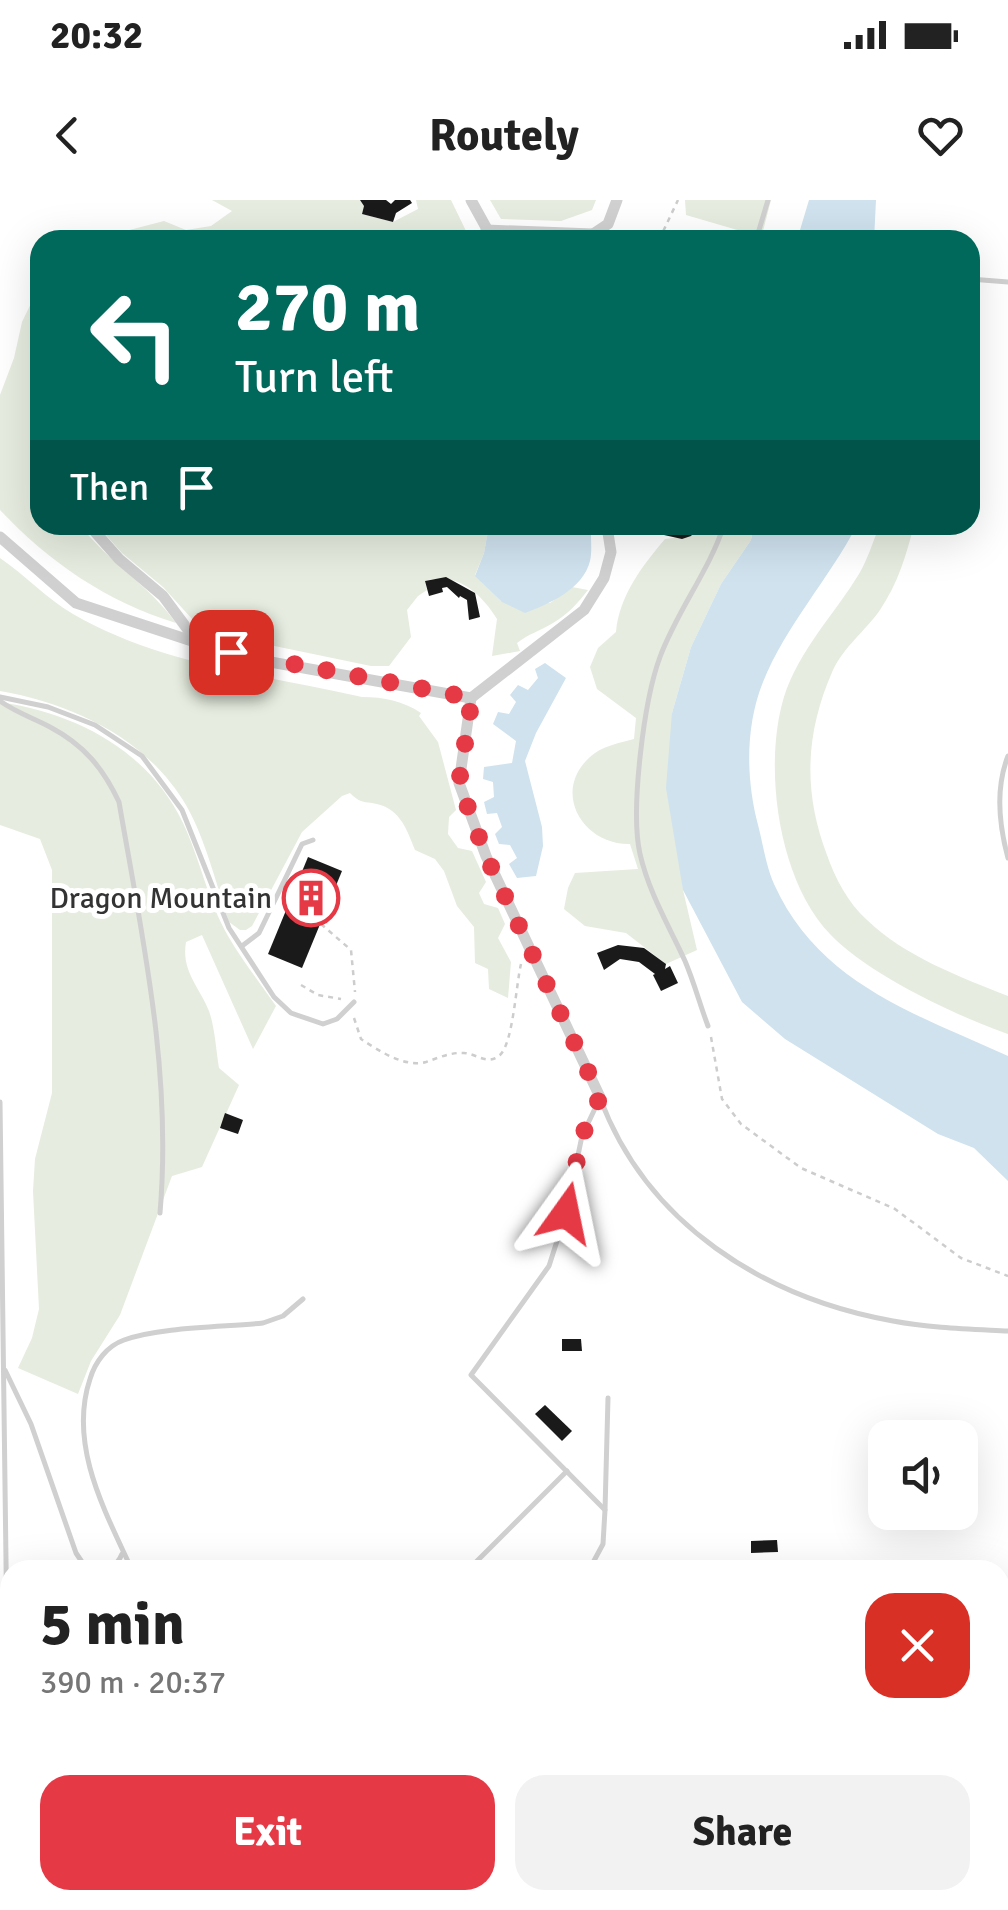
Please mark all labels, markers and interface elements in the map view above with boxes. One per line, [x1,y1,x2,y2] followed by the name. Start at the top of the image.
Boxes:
[50,12,143,59] text: 20:32
[40,108,95,163] icon: back
[429,108,579,163] text: Routely
[913,108,968,163] icon: heart
[235,264,420,350] text: 270 m
[70,270,200,400] icon: left
[235,350,394,405] text: Turn left
[169,460,224,515] icon: arrive
[70,464,149,511] text: Then
[189,610,274,695] pin
[204,625,259,680] icon: arrive
[281,868,341,928] building icon: Dragon Mountain
[49,880,272,917] place label: Dragon Mountain
[514,1161,618,1265] position arrow
[868,1420,978,1530] map controls
[868,1420,978,1530] button: sound
[40,1588,185,1662] text: 5 min
[865,1593,970,1698] button: close
[40,1663,226,1702] text: 390 m · 20:37
[40,1775,495,1890] button: Exit
[515,1775,970,1890] button: Share

